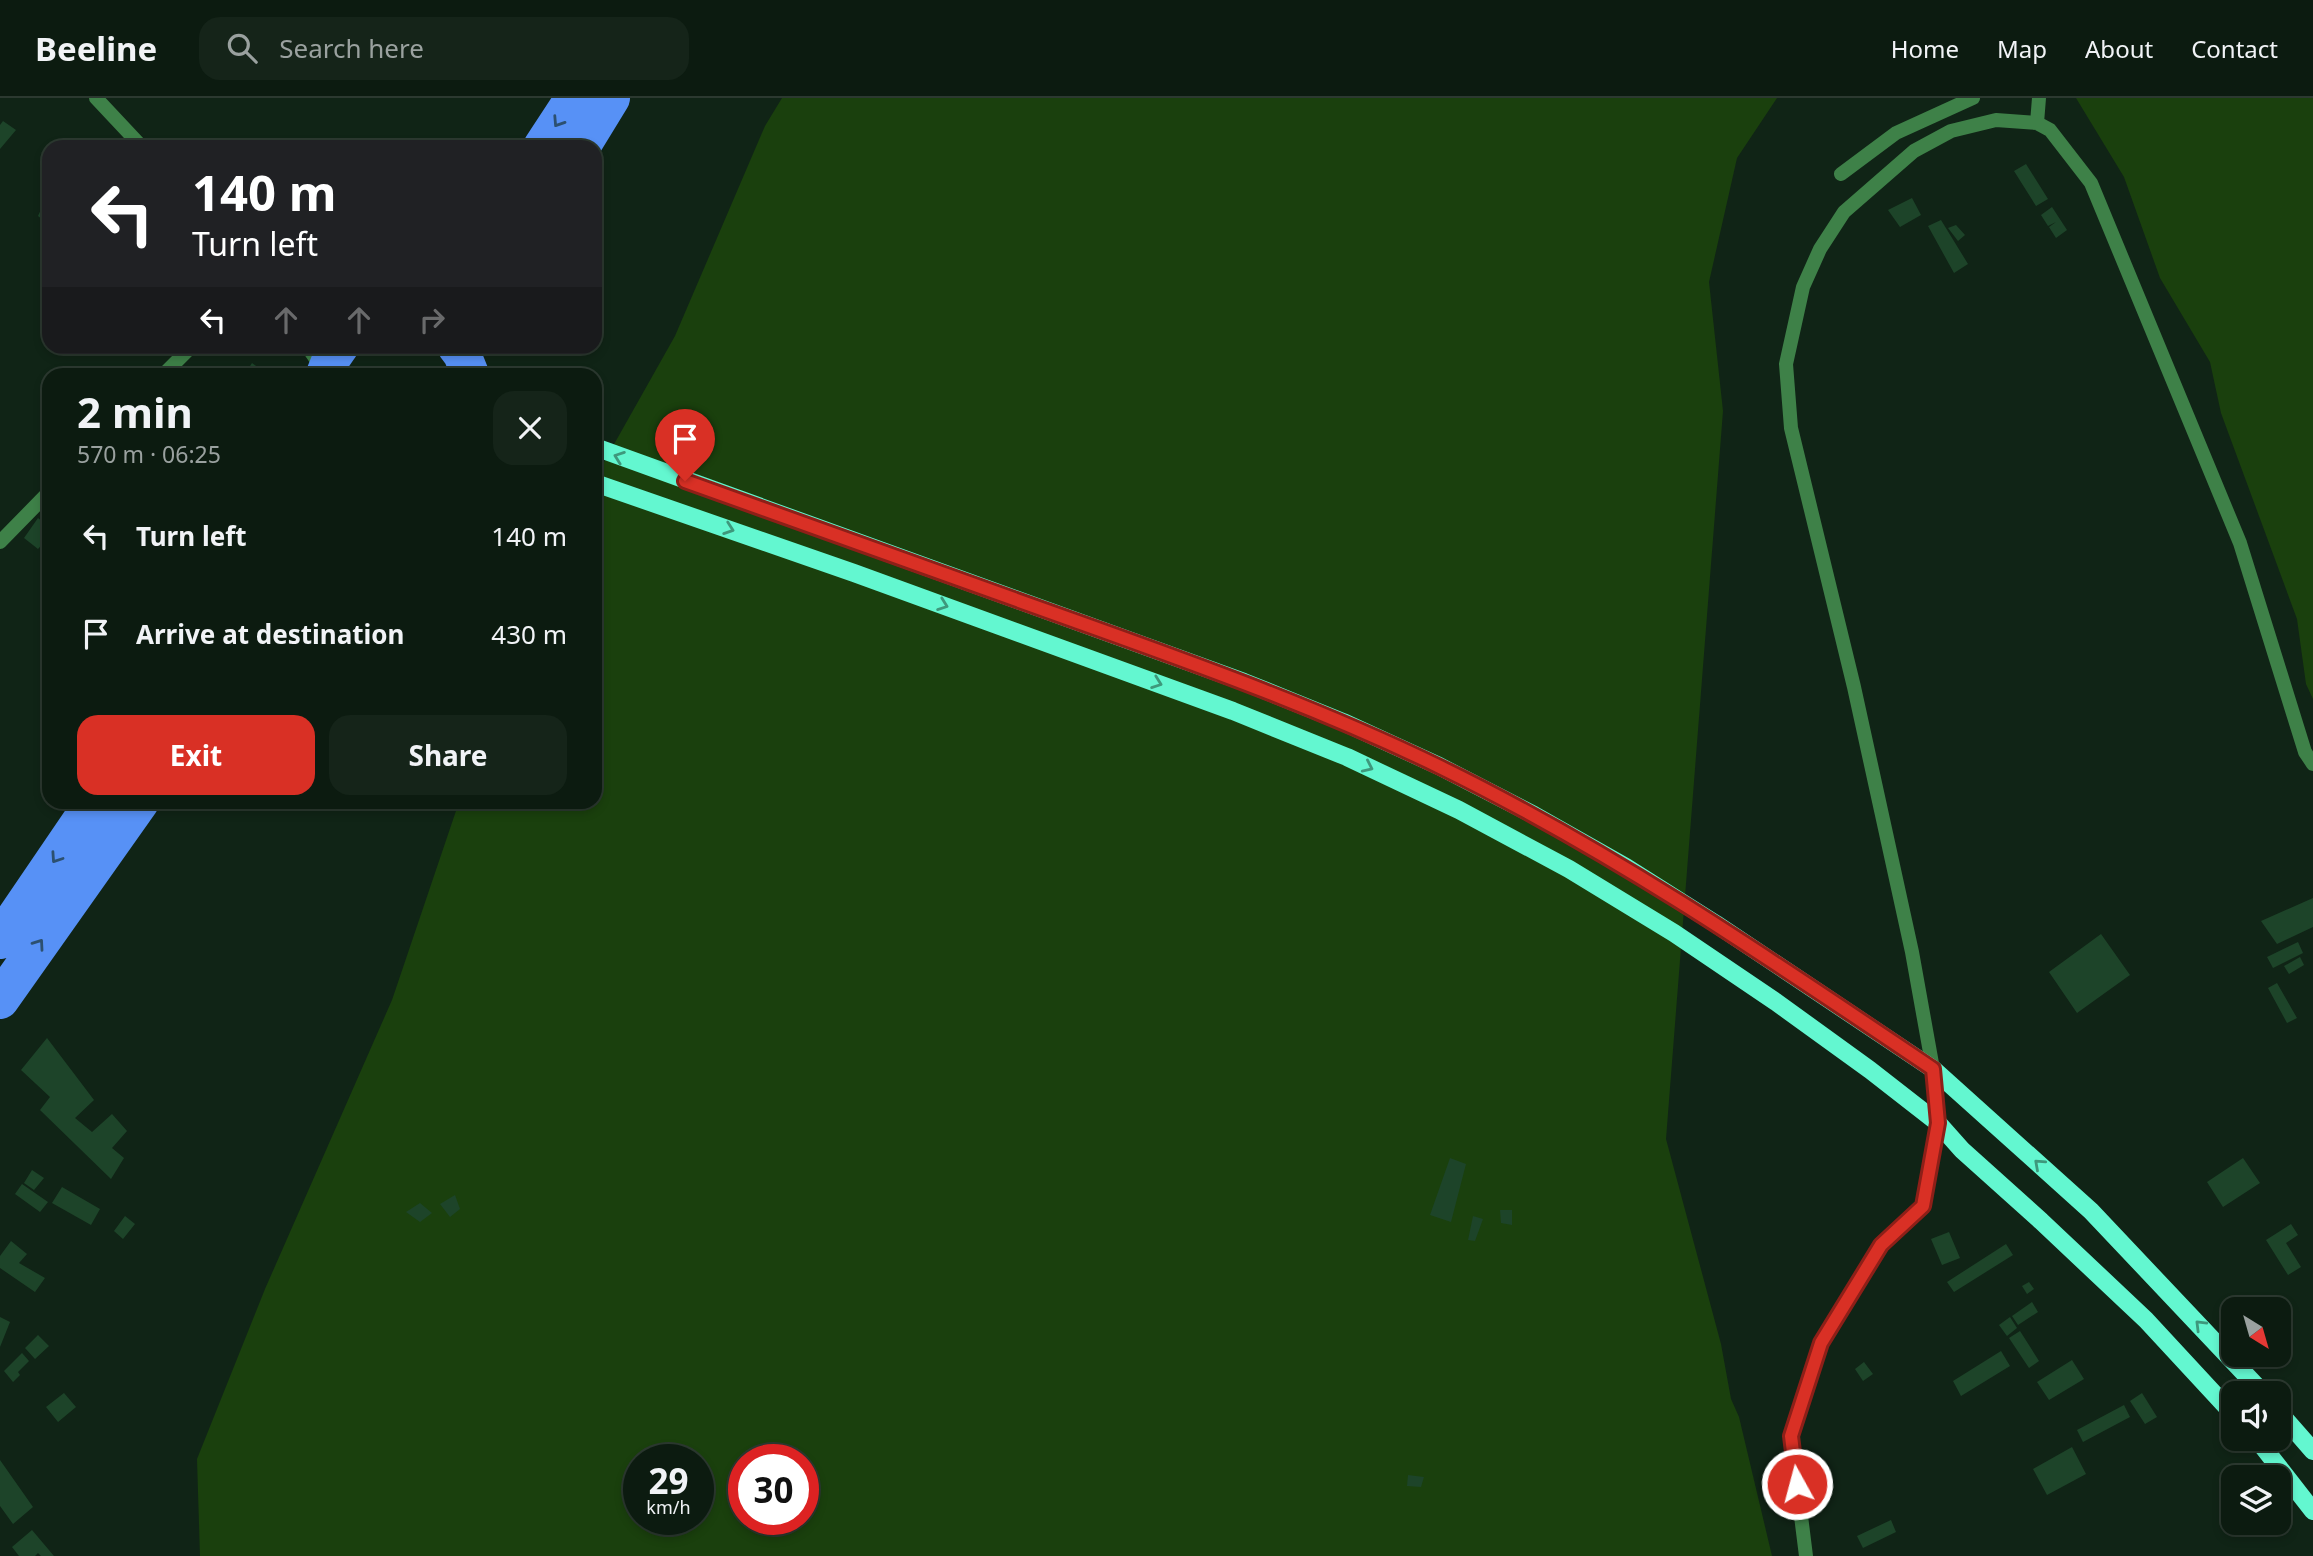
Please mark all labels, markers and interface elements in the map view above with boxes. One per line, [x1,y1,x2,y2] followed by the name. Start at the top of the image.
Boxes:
[199,17,689,80] search box
[35,26,157,71] text: Beeline
[223,29,261,67] icon: search
[279,30,424,66] text: Search here
[1891,32,1959,65] text: Home
[1997,32,2047,65] text: Map
[2085,32,2153,65] text: About
[2191,32,2278,65] text: Contact
[553,115,566,128] one-way arrow
[192,159,337,225] text: 140 m
[77,168,168,259] icon: left
[192,222,318,265] text: Turn left
[194,301,232,339] icon: left
[267,301,305,339] icon: ahead
[340,301,378,339] icon: ahead
[413,301,451,339] icon: right
[77,383,193,440] text: 2 min
[493,391,567,465] button: close
[655,409,715,481] pin
[666,420,704,458] icon: arrive
[77,438,221,470] text: 570 m · 06:25
[614,451,626,465] one-way arrow
[77,517,115,555] icon: left
[136,518,247,554] text: Turn left
[491,518,567,554] text: 140 m
[722,521,734,535] one-way arrow
[937,597,949,611] one-way arrow
[77,615,115,653] icon: arrive
[136,616,405,652] text: Arrive at destination
[491,616,567,652] text: 430 m
[1151,675,1163,689] one-way arrow
[77,715,315,795] button: Exit
[329,715,567,795] button: Share
[1361,759,1373,773] one-way arrow
[52,850,64,863] one-way arrow
[31,939,43,952] one-way arrow
[2034,1160,2047,1172] one-way arrow
[2221,1297,2291,1367] north arrow
[2221,1297,2291,1535] map controls
[2195,1321,2208,1334] one-way arrow
[2221,1381,2291,1451] button: sound
[728,1444,819,1535] speed limit sign: 30
[1760,1447,1834,1521] position arrow
[648,1457,689,1504] text: 29
[2221,1465,2291,1535] button: layers
[646,1495,691,1519] text: km/h

